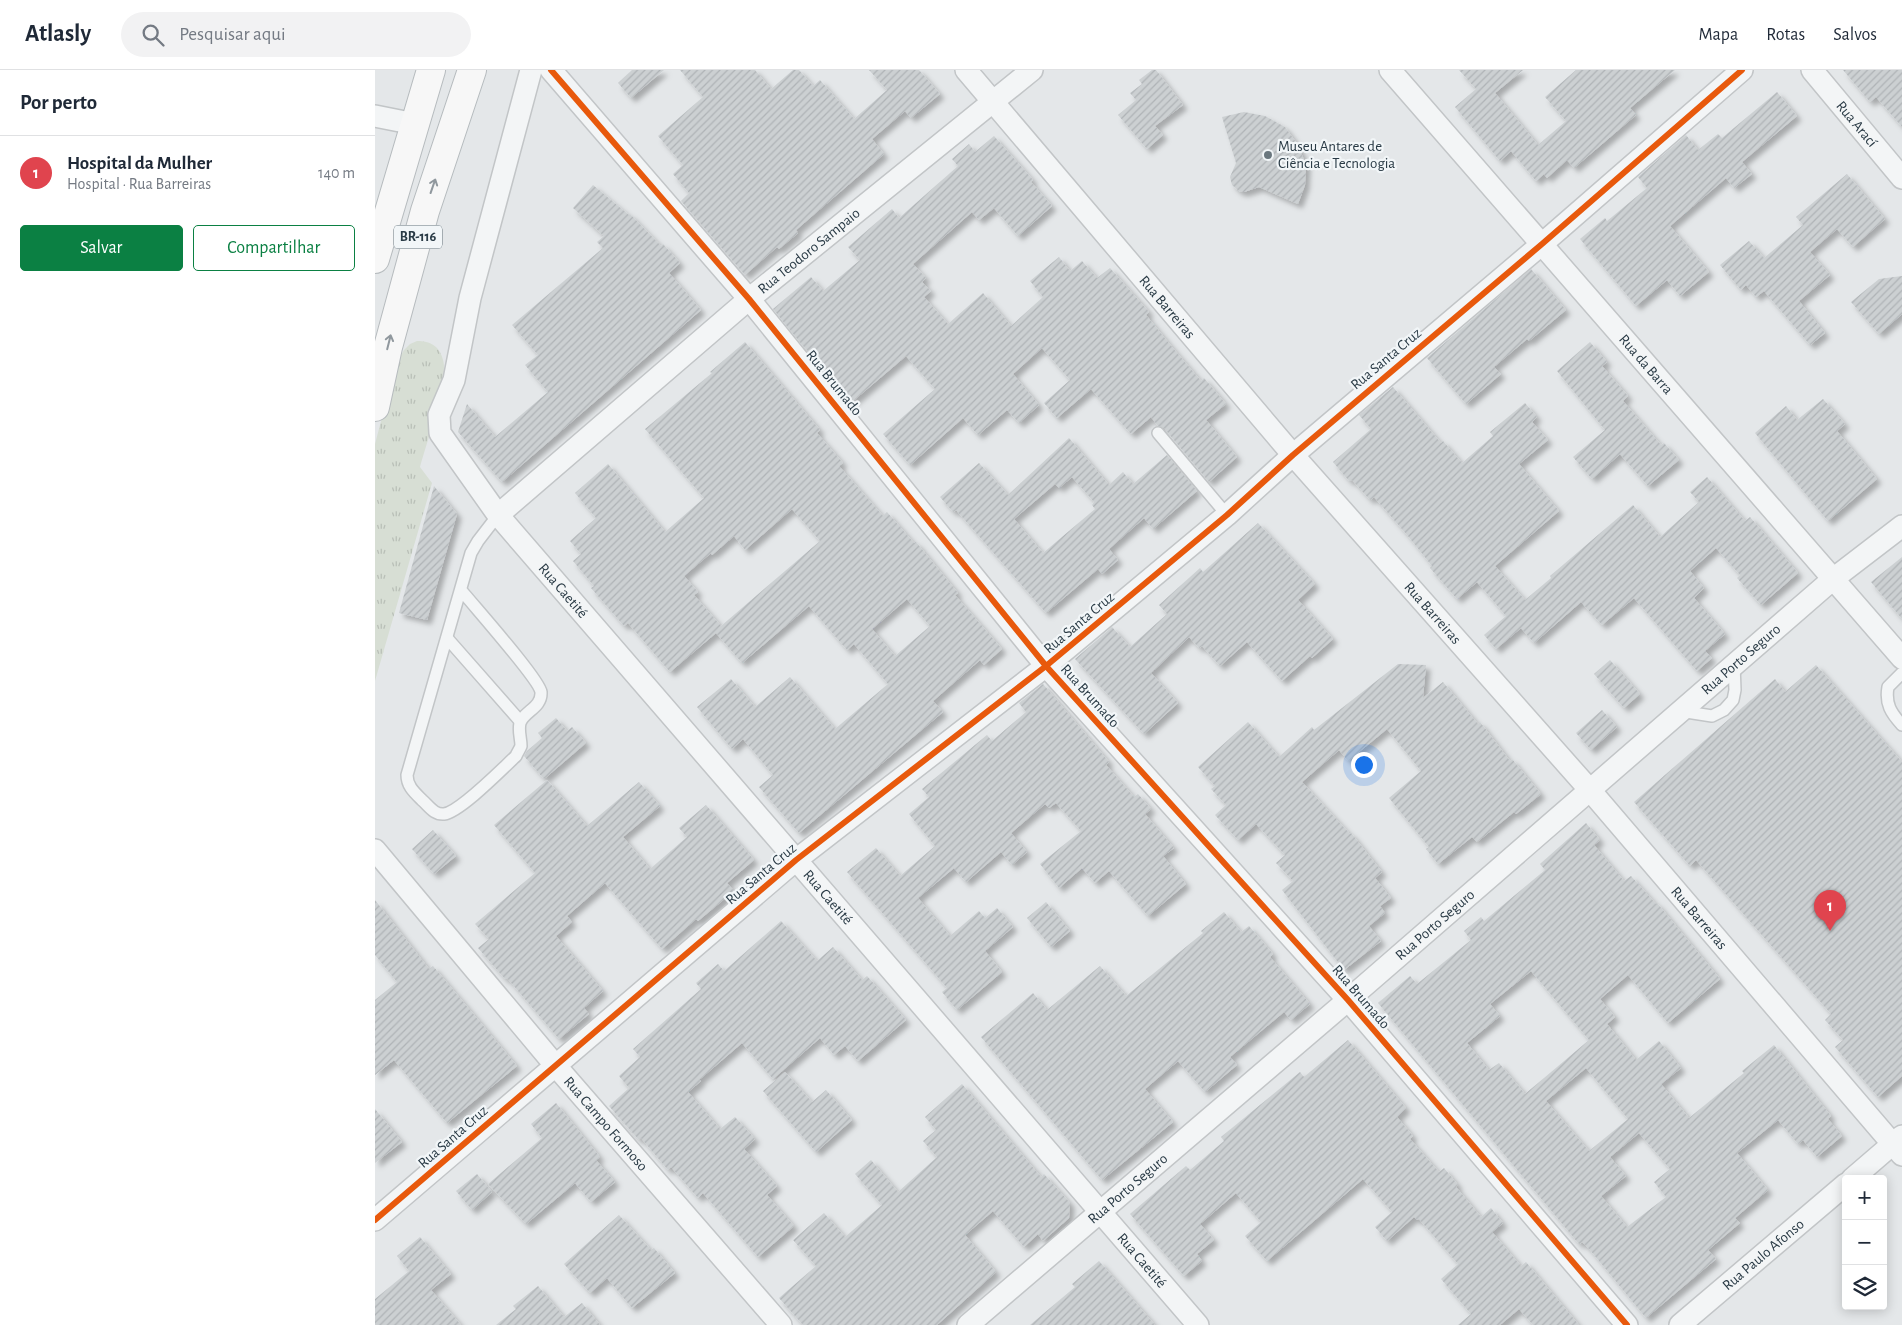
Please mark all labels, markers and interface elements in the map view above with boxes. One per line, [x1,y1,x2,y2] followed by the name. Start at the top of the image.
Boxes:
[121,12,471,57] search box
[139,21,167,49] icon: search
[25,22,91,46] text: Atlasly
[179,25,286,44] text: Pesquisar aqui
[1699,26,1738,44] text: Mapa
[1766,26,1805,44] text: Rotas
[1833,26,1877,44] text: Salvos
[20,92,97,113] text: Por perto
[1834,98,1880,150] street label: Rua Arací
[1278,139,1395,171] place label: Museu Antares de Ciência e Tecnologia
[1262,149,1274,161] marker: Museu Antares de Ciência e Tecnologia
[67,154,212,173] text: Hospital da Mulher
[33,165,39,181] text: 1
[318,165,355,181] text: 140 m
[67,176,211,192] text: Hospital · Rua Barreiras
[429,179,438,194] one-way arrow
[755,205,863,296] street label: Rua Teodoro Sampaio
[20,225,183,271] button: Salvar
[193,225,355,271] button: Compartilhar
[394,226,442,248] road number: BR-116
[1137,273,1198,341] street label: Rua Barreiras
[1348,325,1424,393] street label: Rua Santa Cruz
[1616,331,1676,397] street label: Rua da Barra
[385,335,394,351] one-way arrow
[803,347,865,419] street label: Rua Brumado
[536,560,591,621] street label: Rua Caetité
[1402,579,1464,647] street label: Rua Barreiras
[1041,589,1117,657] street label: Rua Santa Cruz
[1698,621,1783,697] street label: Rua Porto Seguro
[1058,661,1122,731] street label: Rua Brumado
[1351,752,1377,778] your location
[723,840,799,908] street label: Rua Santa Cruz
[801,867,856,927] street label: Rua Caetité
[1668,884,1730,952] street label: Rua Barreiras
[1392,886,1477,963] street label: Rua Porto Seguro
[1814,890,1846,931] pin: 1
[1329,962,1393,1032] street label: Rua Brumado
[561,1074,651,1174] street label: Rua Campo Formoso
[415,1103,491,1171] street label: Rua Santa Cruz
[1085,1151,1170,1227] street label: Rua Porto Seguro
[1842,1175,1887,1310] map controls
[1842,1175,1887,1220] button: +
[1720,1216,1807,1293] street label: Rua Paulo Afonso
[1842,1220,1887,1265] button: −
[1115,1230,1170,1290] street label: Rua Caetité
[1842,1265,1887,1310] button: layers

